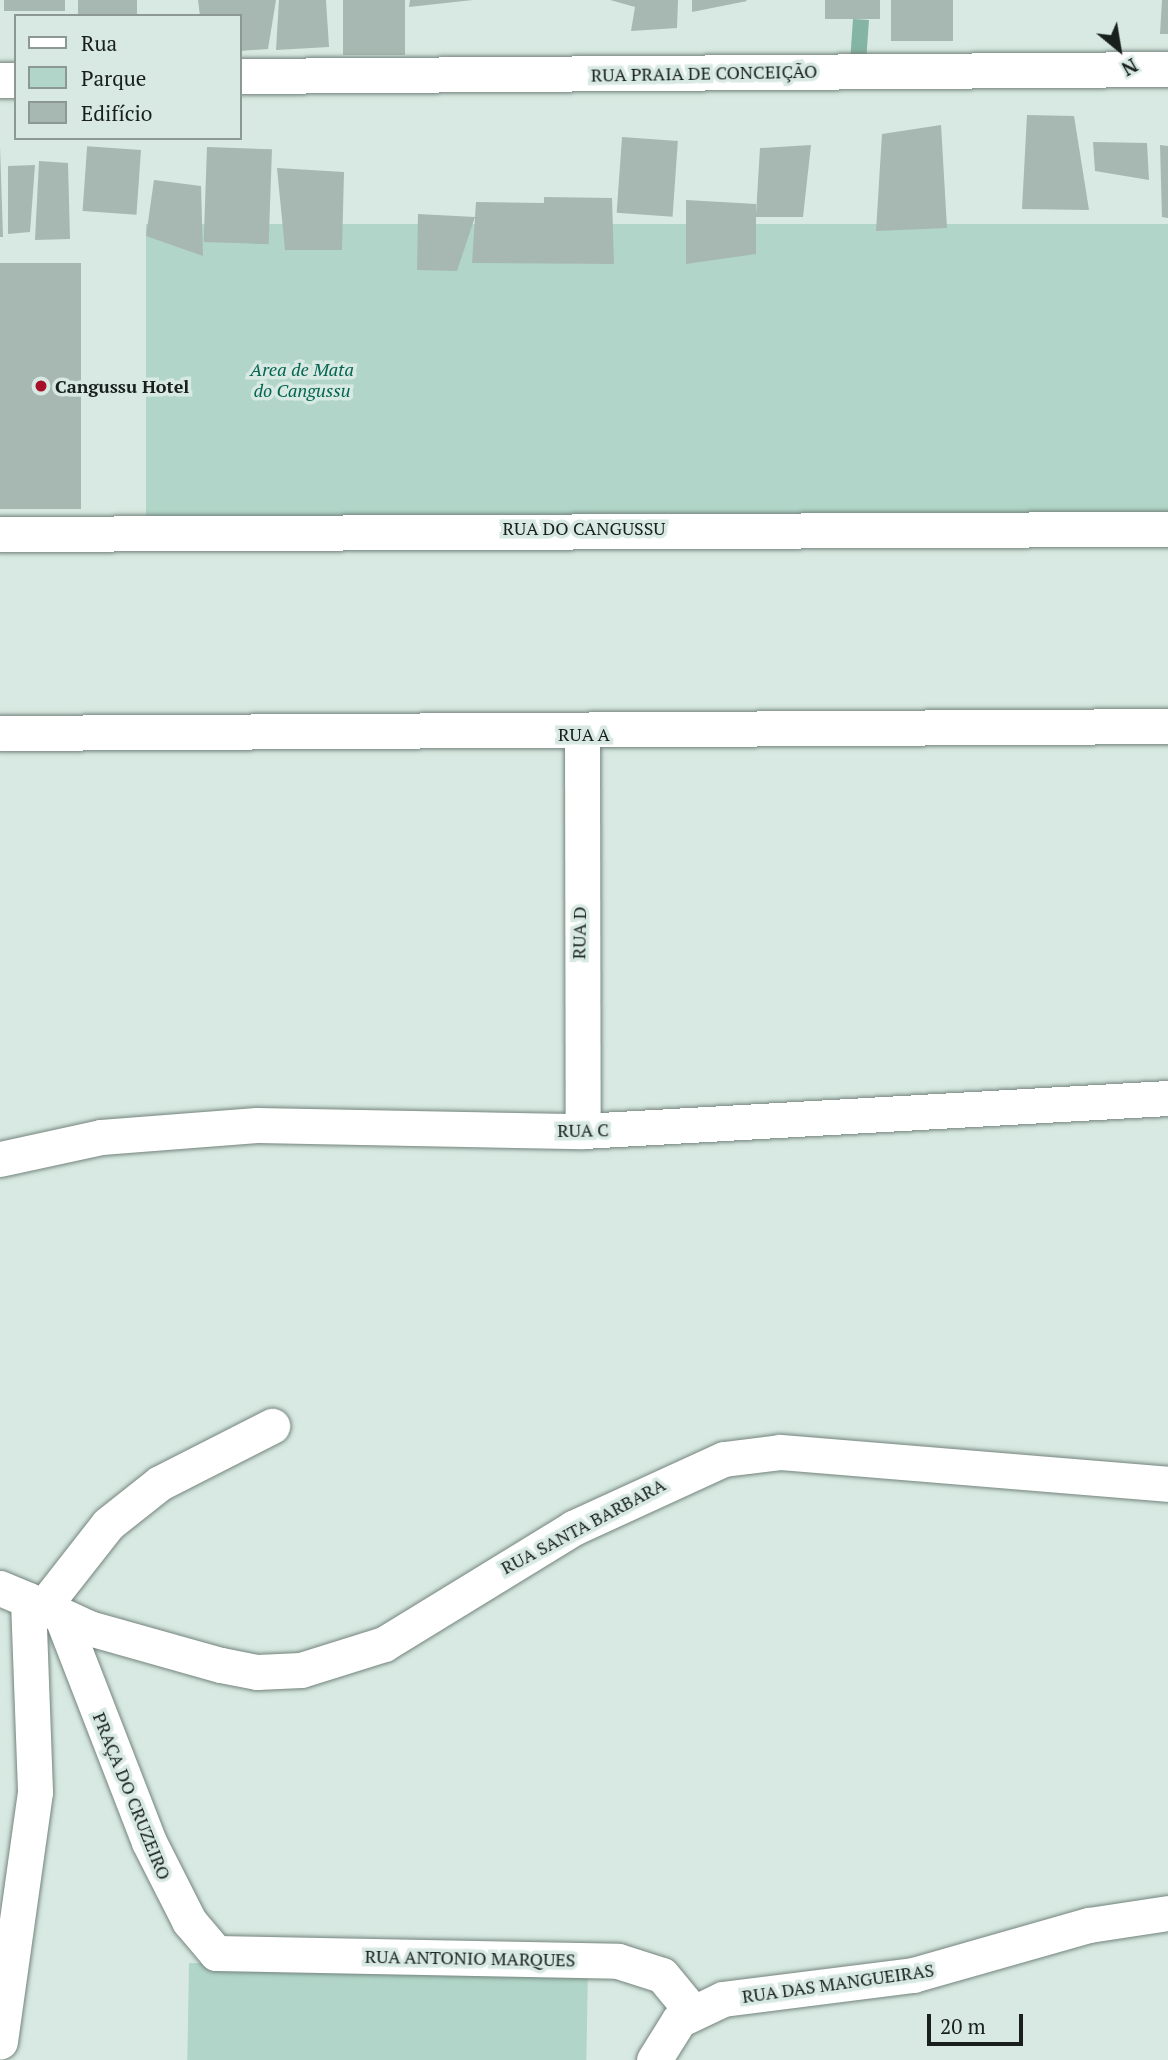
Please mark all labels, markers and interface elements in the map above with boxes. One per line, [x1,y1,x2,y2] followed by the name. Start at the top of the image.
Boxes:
[14,14,242,140] legend
[1084,14,1154,84] north arrow
[81,29,117,57] text: Rua
[1117,53,1142,82] text: N
[590,60,818,86] street label: RUA PRAIA DE CONCEIÇÃO
[81,64,146,92] text: Parque
[81,99,152,127] text: Edifício
[250,359,354,402] park label: Area de Mata do Cangussu
[55,375,189,397] place label: Cangussu Hotel
[33,378,49,394] marker: Cangussu Hotel
[502,517,666,539] street label: RUA DO CANGUSSU
[558,723,610,745] street label: RUA A
[568,906,590,960] street label: RUA D
[557,1119,609,1141] street label: RUA C
[497,1473,669,1579] street label: RUA SANTA BARBARA
[88,1709,176,1883] street label: PRAÇA DO CRUZEIRO
[364,1945,576,1971] street label: RUA ANTONIO MARQUES
[740,1959,936,2007] street label: RUA DAS MANGUEIRAS
[930,2000,1026,2044] scale bar
[940,2012,986,2040] text: 20 m

